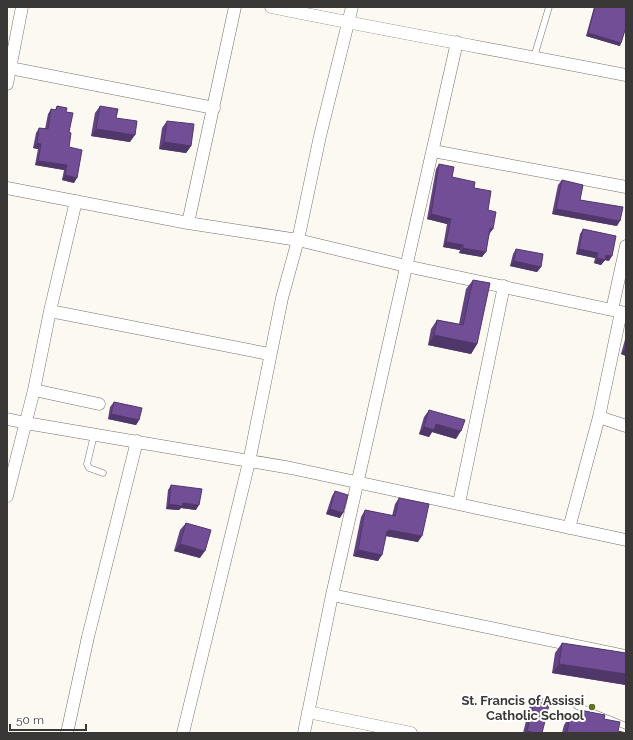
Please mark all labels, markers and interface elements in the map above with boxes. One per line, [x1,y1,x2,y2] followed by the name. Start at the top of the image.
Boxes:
[461,693,585,723] place label: St. Francis of Assissi Catholic School
[587,702,597,712] marker: St. Francis of Assissi Catholic School
[10,706,86,732] scale bar
[16,713,44,727] text: 50 m

